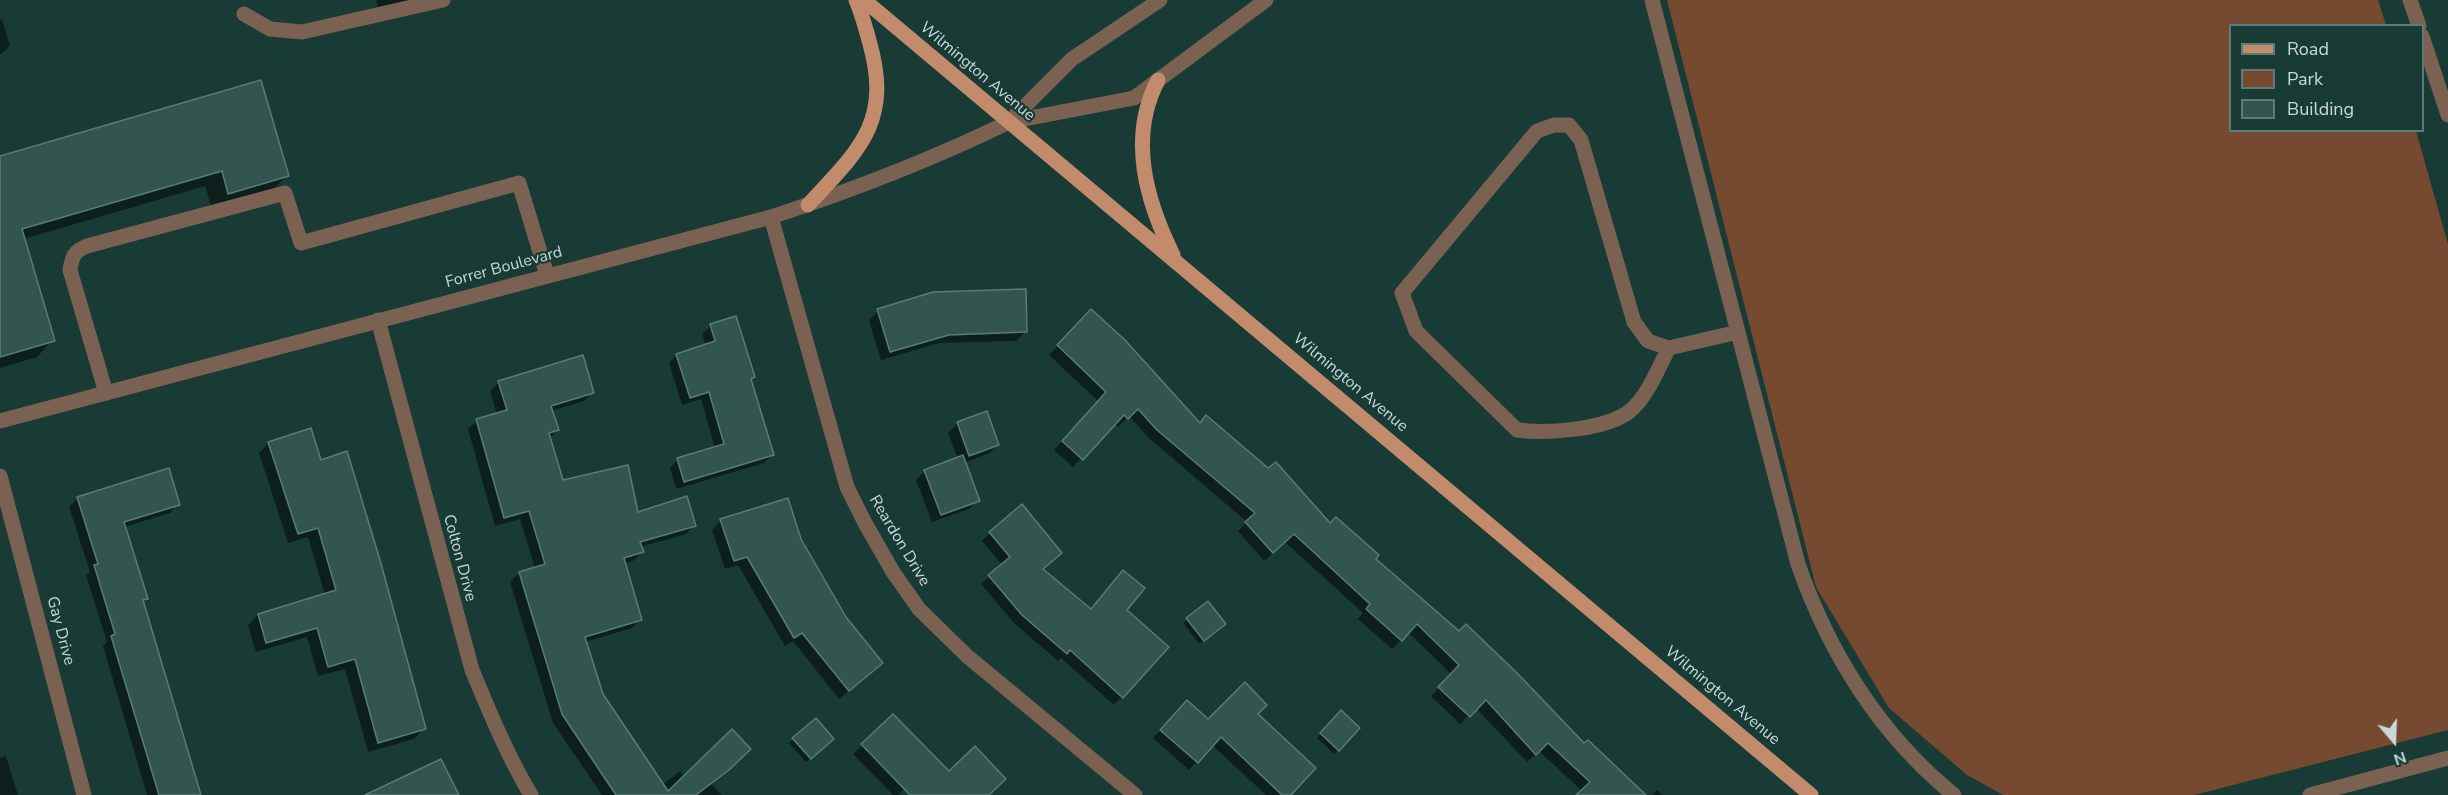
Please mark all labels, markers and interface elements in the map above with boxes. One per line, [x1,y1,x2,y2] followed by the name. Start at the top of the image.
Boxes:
[916,18,1038,126] street label: Wilmington Avenue
[2229,24,2424,132] legend
[2287,37,2329,61] text: Road
[2287,67,2323,91] text: Park
[2287,97,2354,121] text: Building
[443,243,565,293] street label: Forrer Boulevard
[1289,329,1411,437] street label: Wilmington Avenue
[864,492,934,590] street label: Reardon Drive
[438,512,480,604] street label: Colton Drive
[42,595,78,667] street label: Gay Drive
[1661,642,1783,750] street label: Wilmington Avenue
[2364,711,2424,771] north arrow
[2391,746,2409,770] text: N

